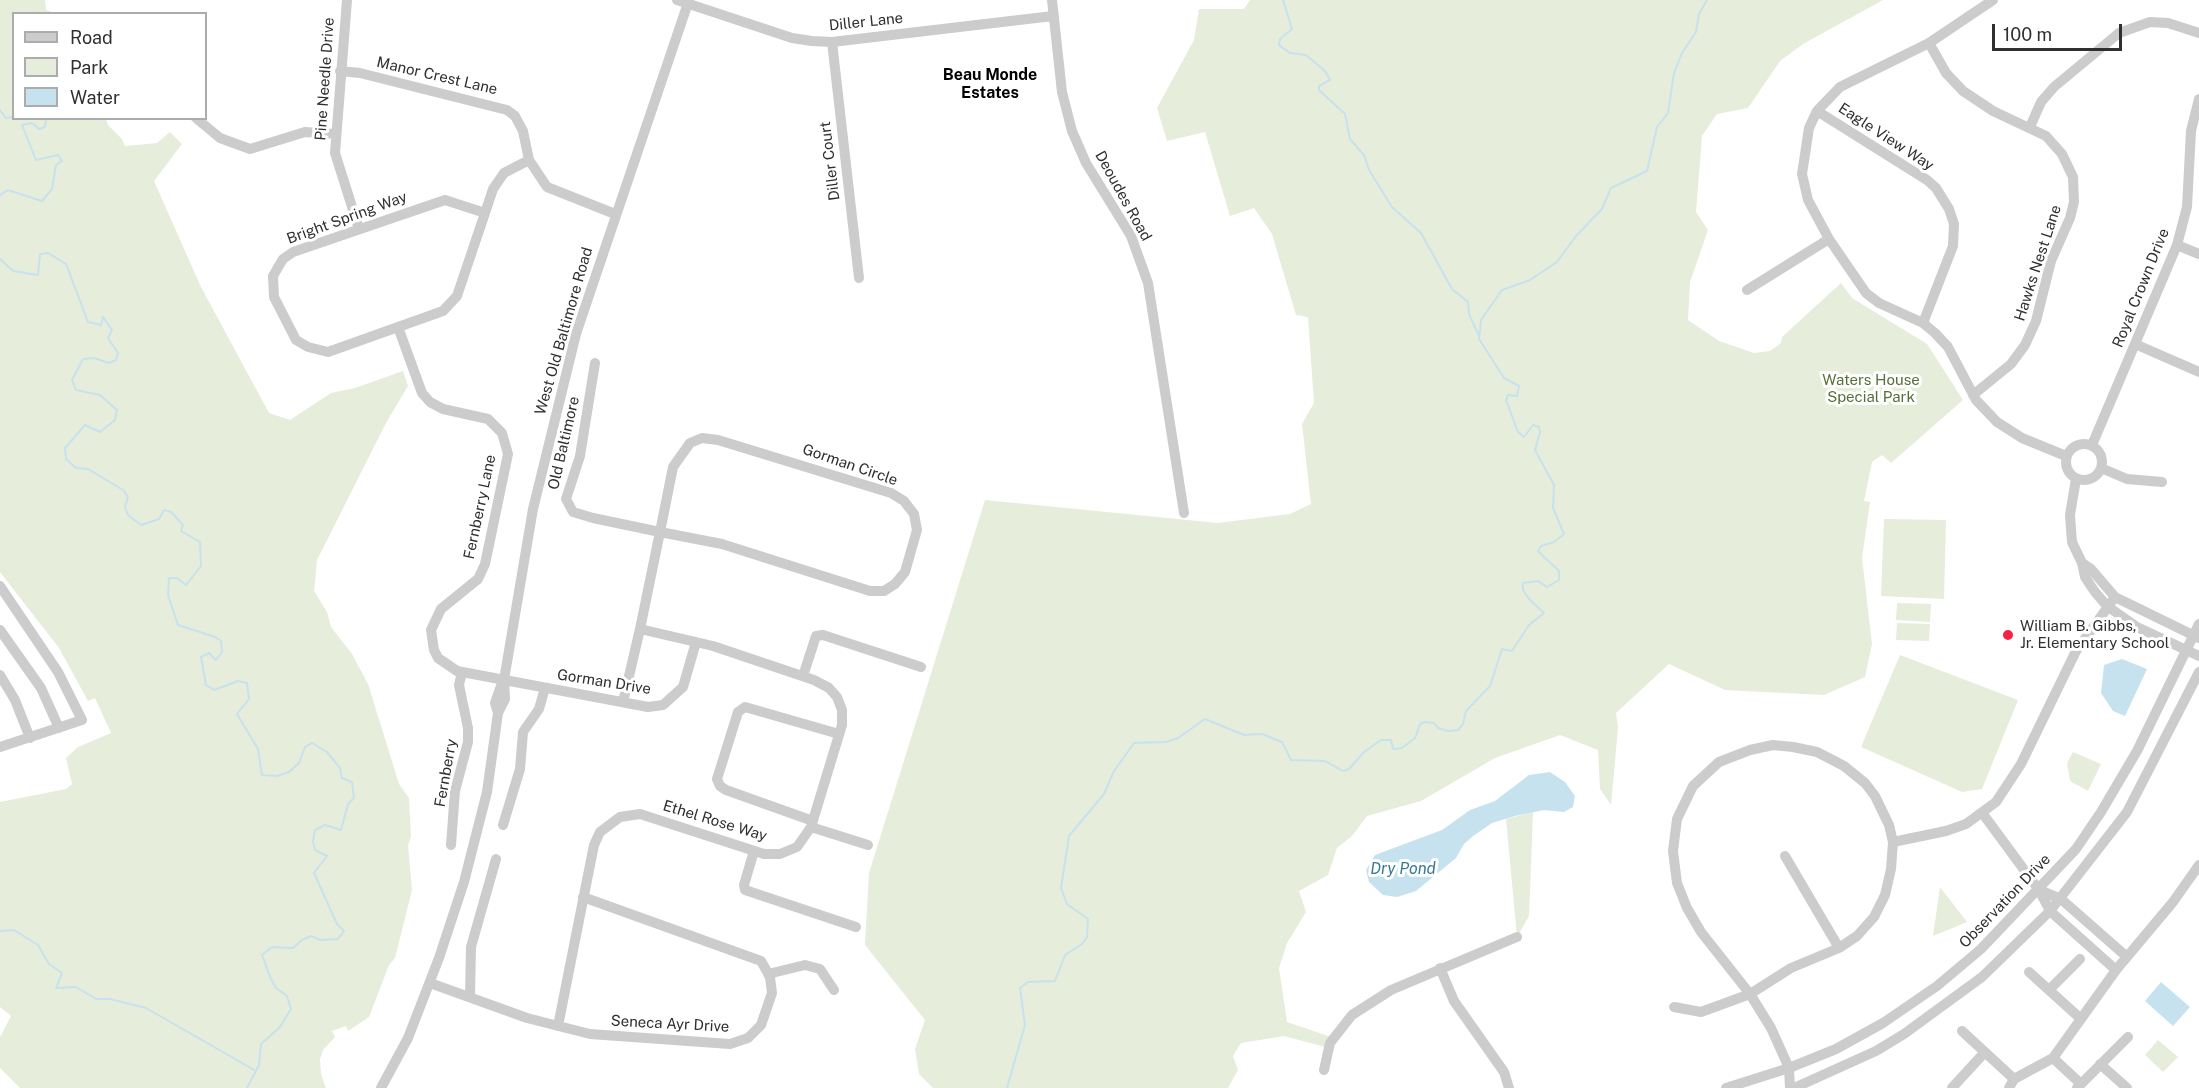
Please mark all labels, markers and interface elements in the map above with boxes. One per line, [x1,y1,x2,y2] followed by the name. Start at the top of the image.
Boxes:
[828,9,904,35] street label: Diller Lane
[12,12,207,120] legend
[1995,12,2126,50] scale bar
[312,17,338,141] street label: Pine Needle Drive
[2003,24,2052,45] text: 100 m
[70,27,113,48] text: Road
[375,53,499,99] street label: Manor Crest Lane
[70,57,108,78] text: Park
[943,65,1037,103] district label: Beau Monde Estates
[70,87,120,108] text: Water
[1835,99,1937,175] street label: Eagle View Way
[816,120,844,202] street label: Diller Court
[1091,148,1155,244] street label: Deoudes Road
[284,188,410,248] street label: Bright Spring Way
[2011,203,2065,323] street label: Hawks Nest Lane
[2109,226,2173,350] street label: Royal Crown Drive
[531,245,597,417] street label: West Old Baltimore Road
[1822,371,1920,406] park label: Waters House Special Park
[545,395,583,491] street label: Old Baltimore
[800,440,900,490] street label: Gorman Circle
[460,453,500,561] street label: Fernberry Lane
[2020,617,2169,652] place label: William B. Gibbs, Jr. Elementary School
[2001,628,2015,642] marker: William B. Gibbs, Jr. Elementary School
[556,666,652,698] street label: Gorman Drive
[431,737,461,809] street label: Fernberry
[661,797,769,845] street label: Ethel Rose Way
[1956,850,2054,952] street label: Observation Drive
[1370,859,1436,879] water label: Dry Pond
[610,1012,730,1036] street label: Seneca Ayr Drive

